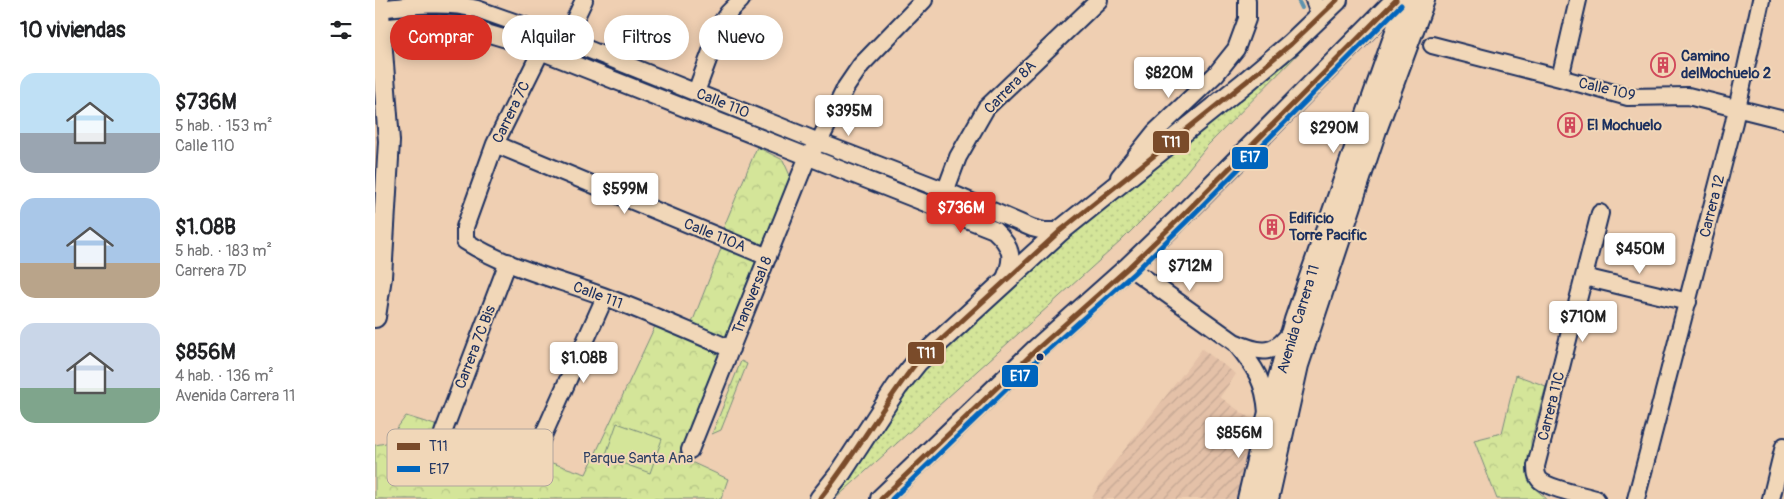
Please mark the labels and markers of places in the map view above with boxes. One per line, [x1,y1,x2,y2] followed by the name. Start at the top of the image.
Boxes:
[1681,47,1771,83] place label: Camino delMochuelo 2
[1650,52,1676,78] building icon: Camino delMochuelo 2
[1134,56,1204,99] pin: $820M
[814,94,884,137] pin: $395M
[1299,112,1369,154] pin: $290M
[1557,112,1583,138] building icon: El Mochuelo
[1587,116,1662,135] place label: El Mochuelo
[590,172,660,215] pin: $599M
[926,192,996,234] pin: $736M
[1288,209,1367,245] place label: Edificio Torre Pacific
[1259,214,1285,240] building icon: Edificio Torre Pacific
[1605,232,1675,275] pin: $450M
[1155,250,1225,292] pin: $712M
[1548,300,1618,343] pin: $710M
[543,342,625,384] pin: $1.08B
[1035,352,1045,362] unlabelled marker
[1204,416,1274,459] pin: $856M

